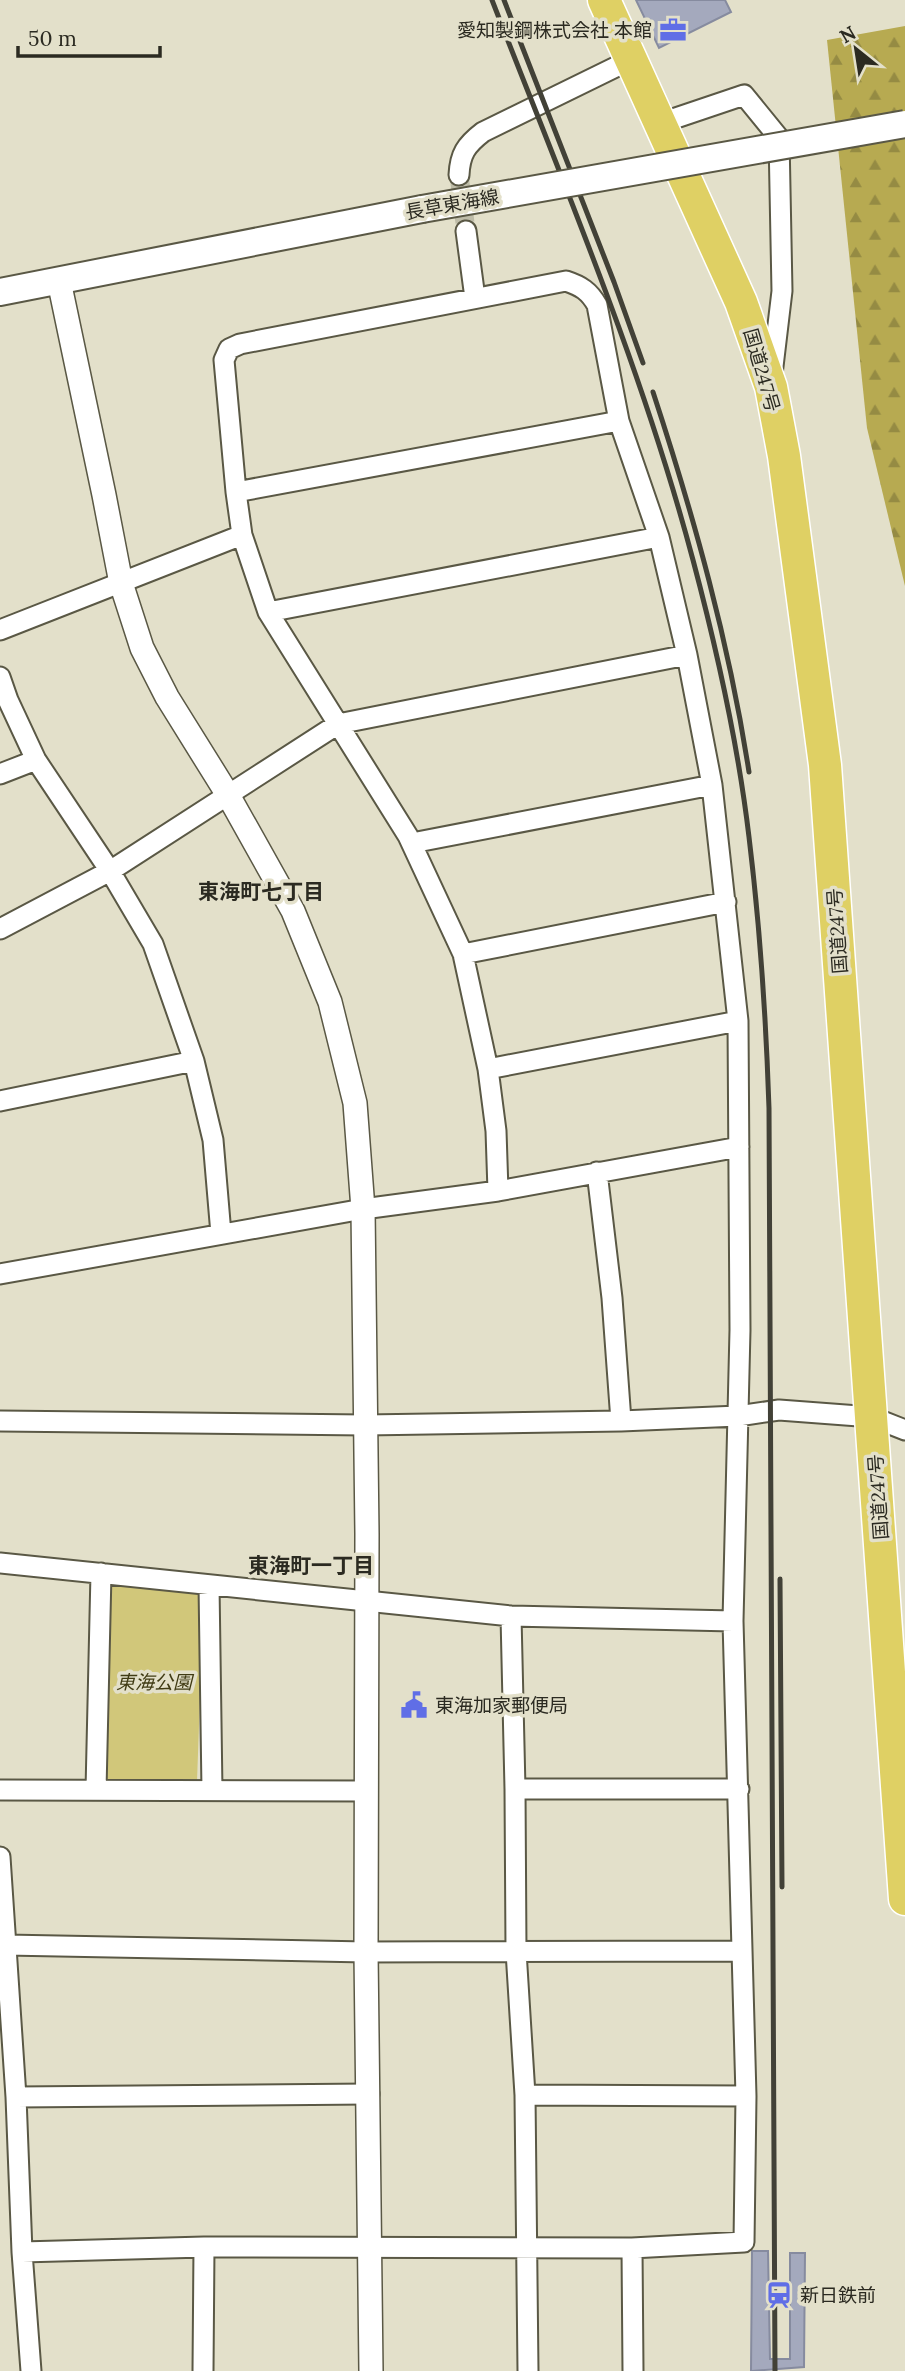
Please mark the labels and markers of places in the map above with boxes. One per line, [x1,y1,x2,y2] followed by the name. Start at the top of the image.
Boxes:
[658,15,688,45] office icon: 愛知製鋼株式会社 本館
[457,18,652,42] place label: 愛知製鋼株式会社 本館
[399,1690,429,1720] public building icon: 東海加家郵便局
[435,1693,568,1717] place label: 東海加家郵便局
[764,2280,794,2310] station icon: 新日鉄前
[800,2283,876,2307] place label: 新日鉄前

